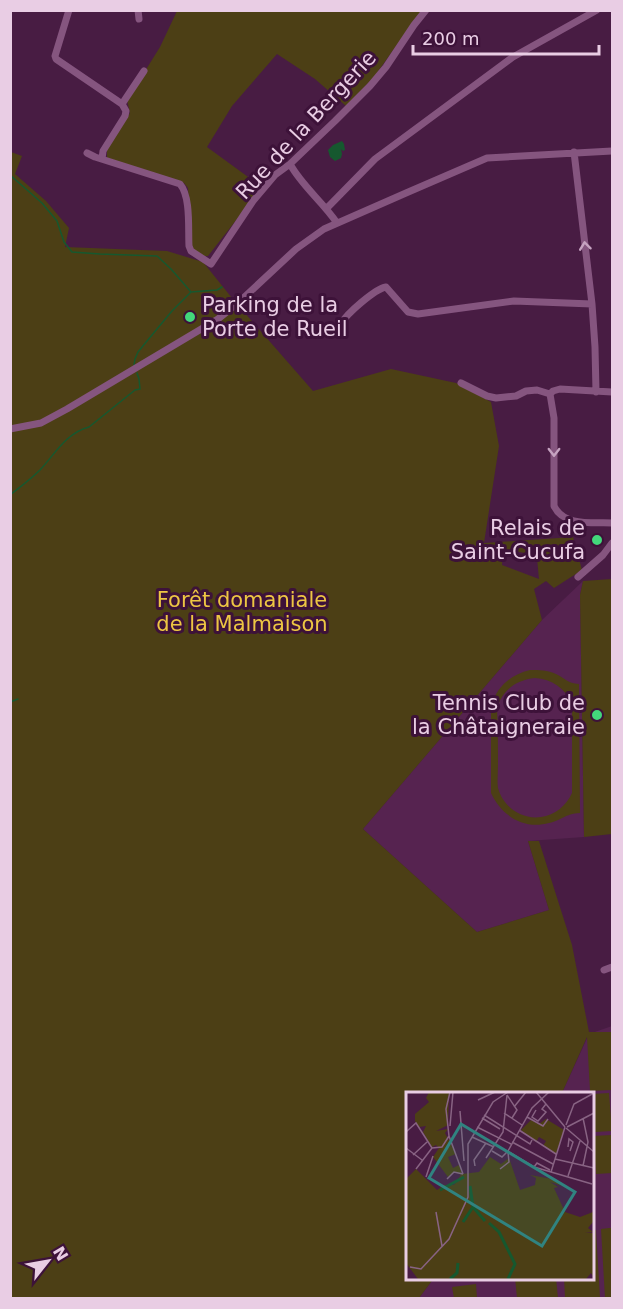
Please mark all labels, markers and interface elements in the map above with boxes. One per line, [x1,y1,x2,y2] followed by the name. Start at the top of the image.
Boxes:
[413,18,599,56] scale bar
[422,28,480,49] text: 200 m
[231,46,381,204] street label: Rue de la Bergerie
[580,241,592,250] one-way arrow
[202,293,348,341] place label: Parking de la Porte de Rueil
[183,310,197,324] marker: Parking de la Porte de Rueil
[548,448,560,457] one-way arrow
[451,516,585,564] place label: Relais de Saint-Cucufa
[590,533,604,547] marker: Relais de Saint-Cucufa
[156,588,328,636] park label: Forêt domaniale de la Malmaison
[412,691,585,739] place label: Tennis Club de la Châtaigneraie
[590,708,604,722] marker: Tennis Club de la Châtaigneraie
[406,1092,593,1279] inset map
[18,1231,78,1291] north arrow
[49,1243,72,1264] text: N

